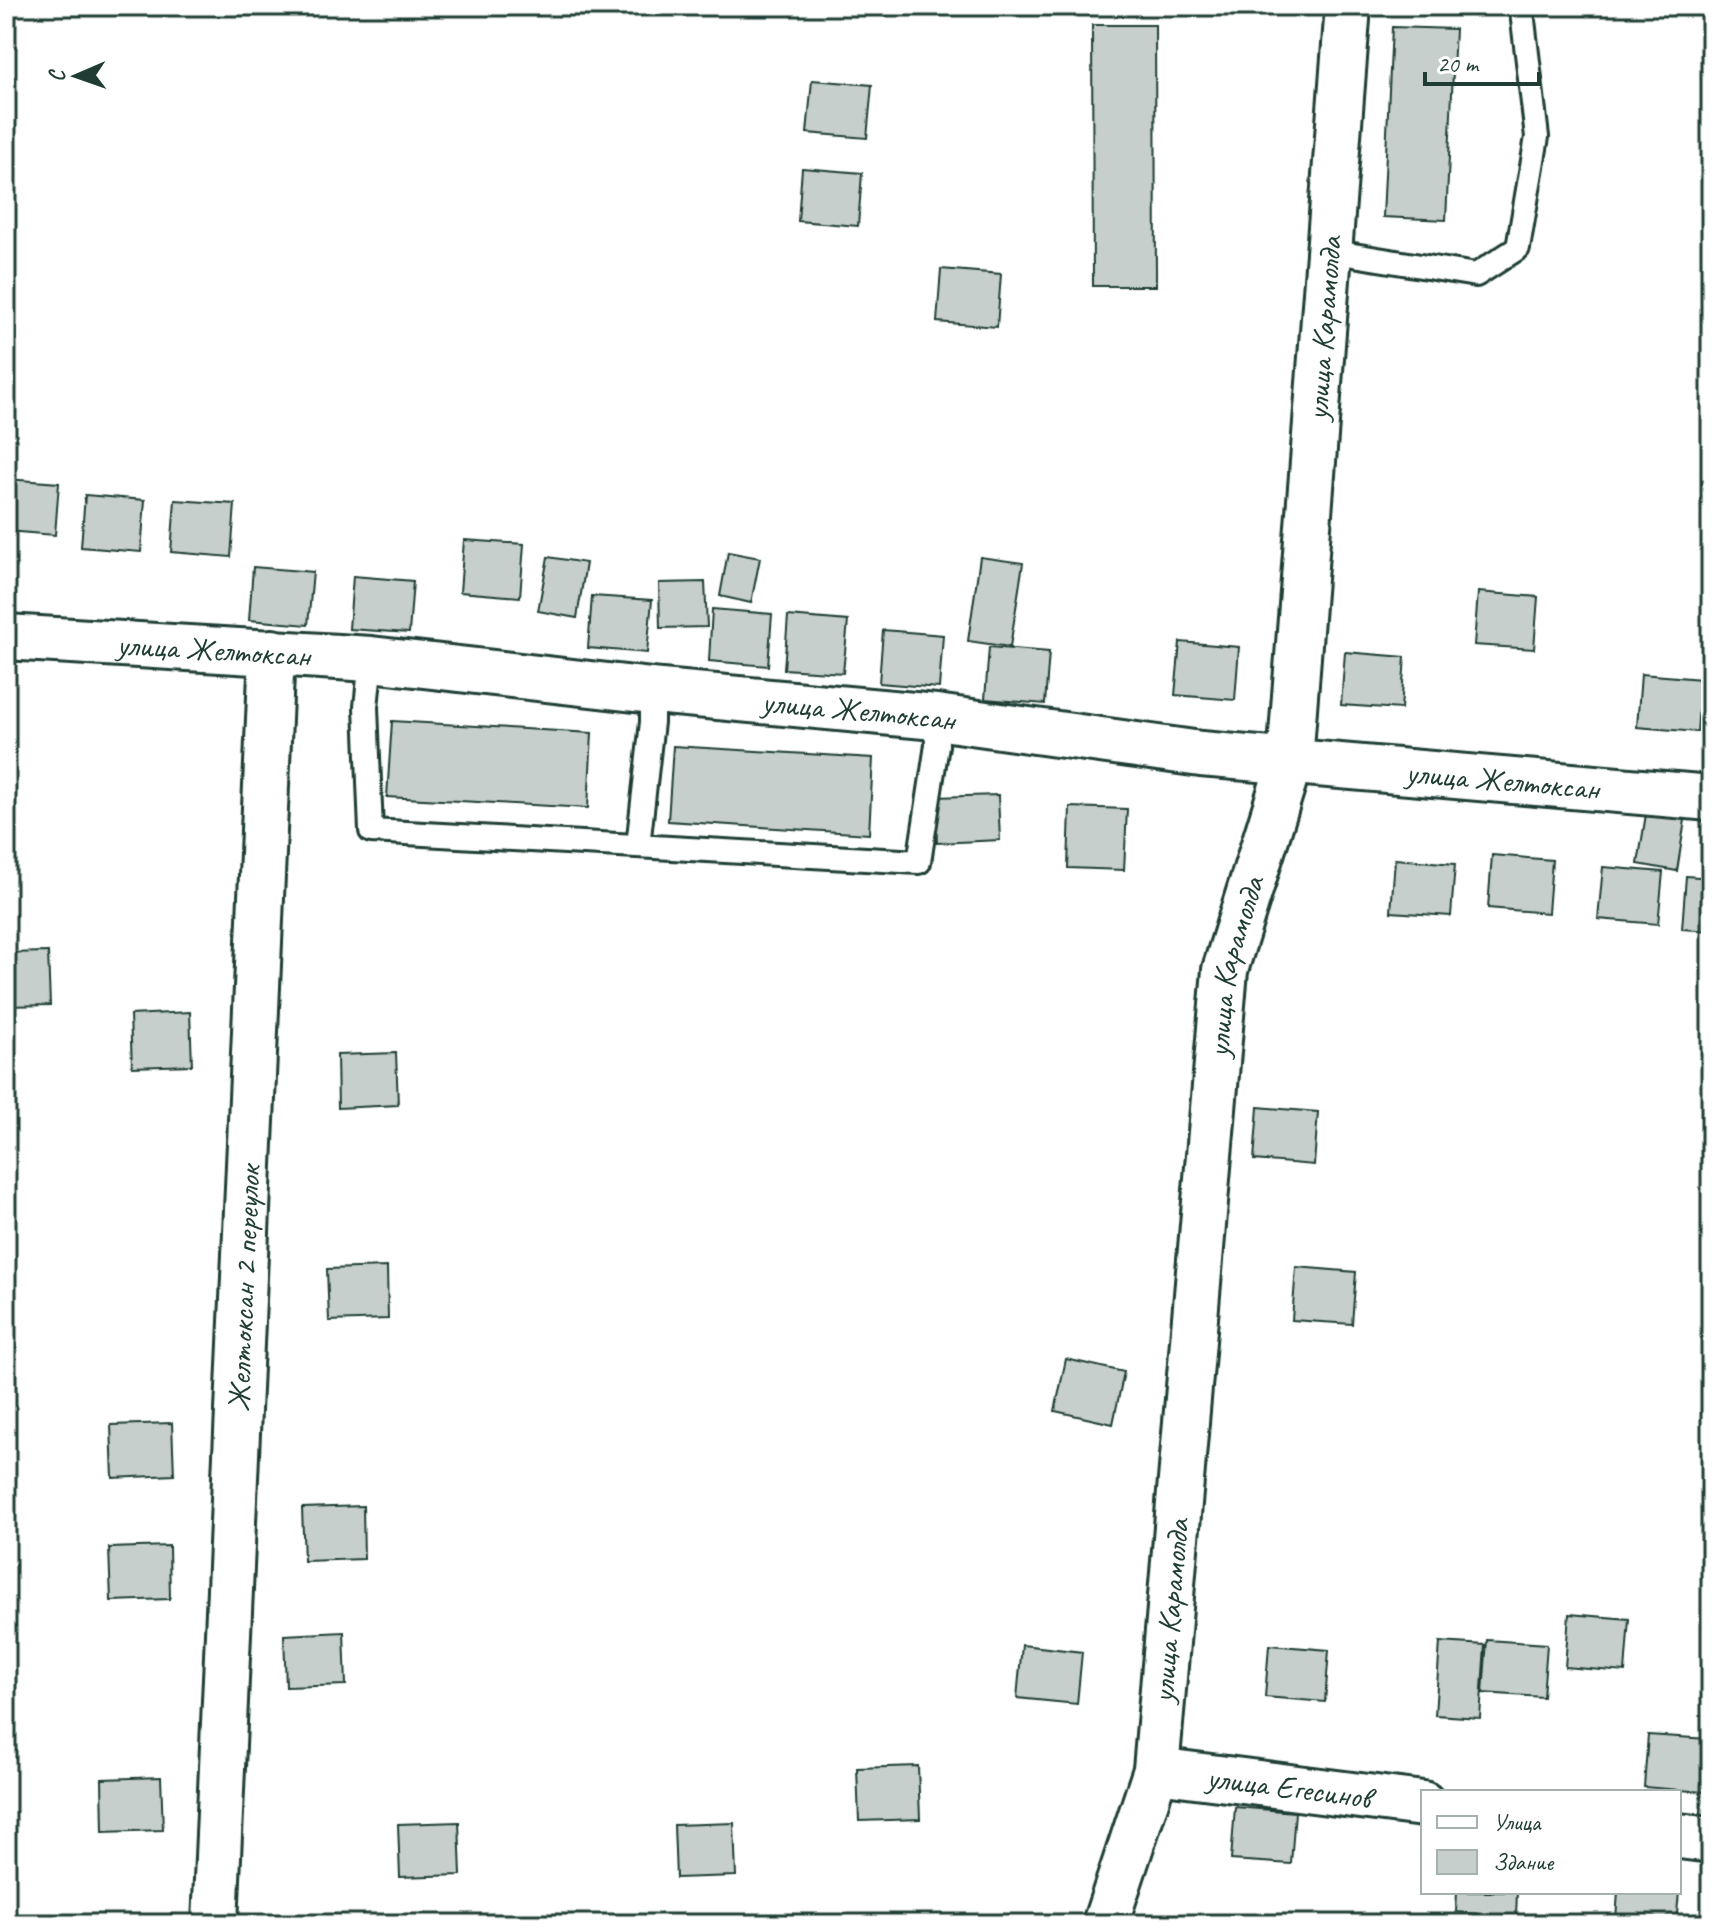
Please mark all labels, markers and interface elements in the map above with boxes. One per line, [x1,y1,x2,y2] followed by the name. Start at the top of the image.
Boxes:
[36,36,116,116] north arrow
[1425,36,1539,86] scale bar
[1437,49,1480,79] text: 20 m
[43,68,71,83] text: С
[1296,233,1351,424] street label: улица Карамолда
[114,623,313,676] street label: улица Желтоксан
[758,680,960,740] street label: улица Желтоксан
[1402,751,1603,809] street label: улица Желтоксан
[1197,869,1274,1061] street label: улица Карамолда
[217,1161,270,1413] street label: Желтоксан 2 переулок
[1141,1515,1198,1706] street label: улица Карамолда
[1203,1756,1379,1818] street label: улица Егесинов
[1421,1790,1681,1894] legend
[1493,1807,1542,1837] text: Улица
[1493,1847,1555,1877] text: Здание

